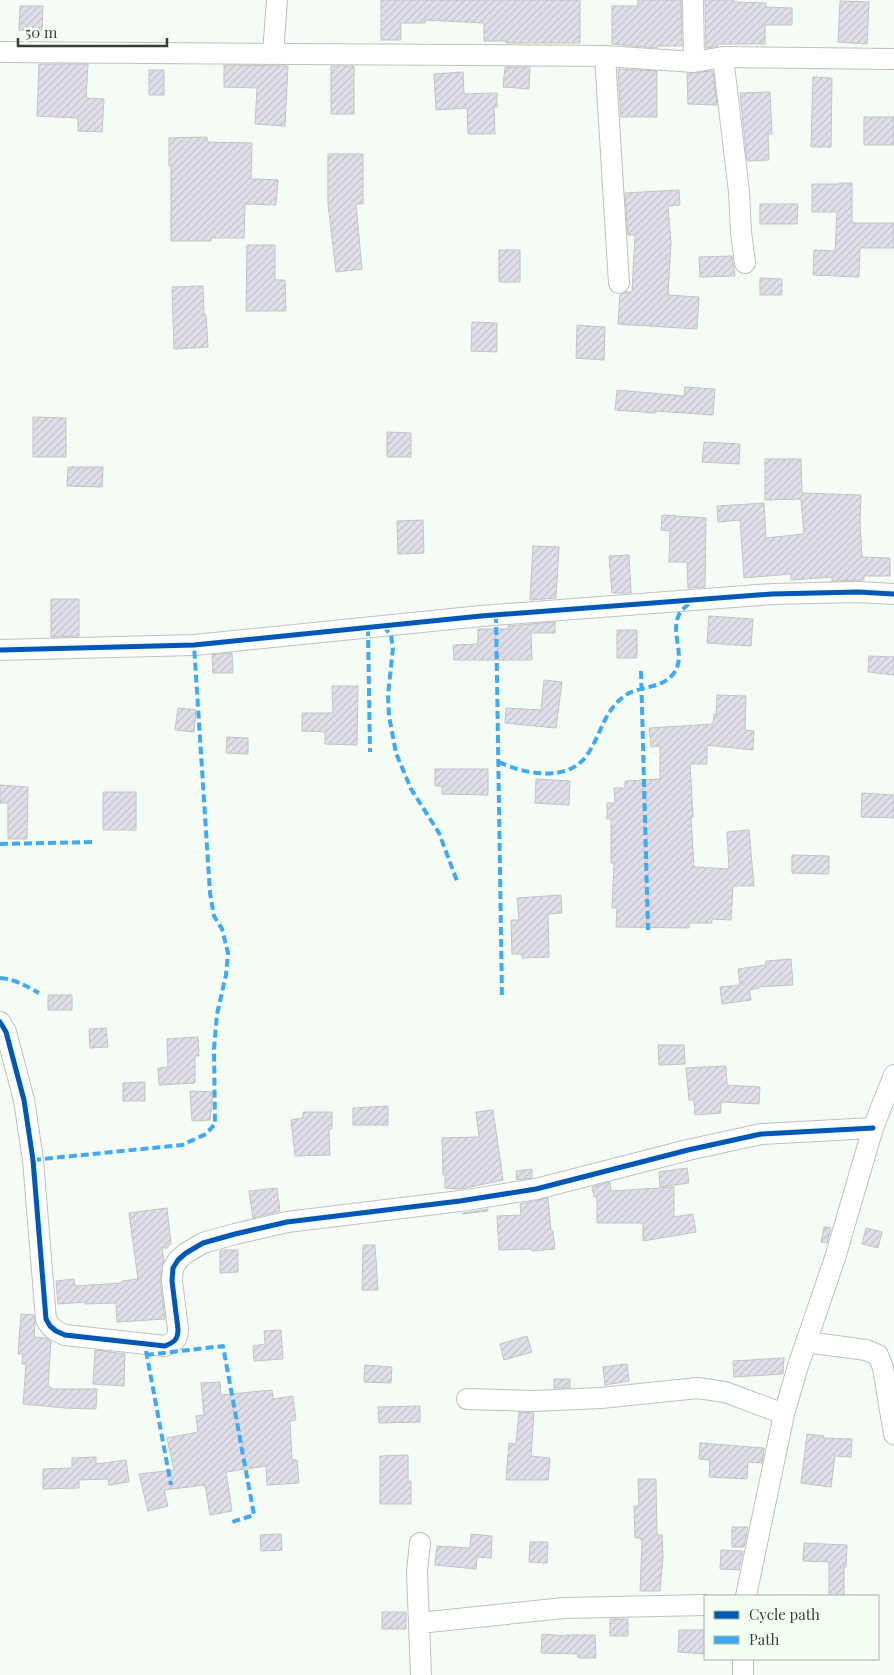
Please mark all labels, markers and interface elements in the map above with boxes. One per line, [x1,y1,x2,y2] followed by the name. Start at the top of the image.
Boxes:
[18,15,166,47] scale bar
[25,22,58,42] text: 50 m
[704,1595,879,1660] legend
[749,1604,820,1624] text: Cycle path
[749,1629,779,1649] text: Path

